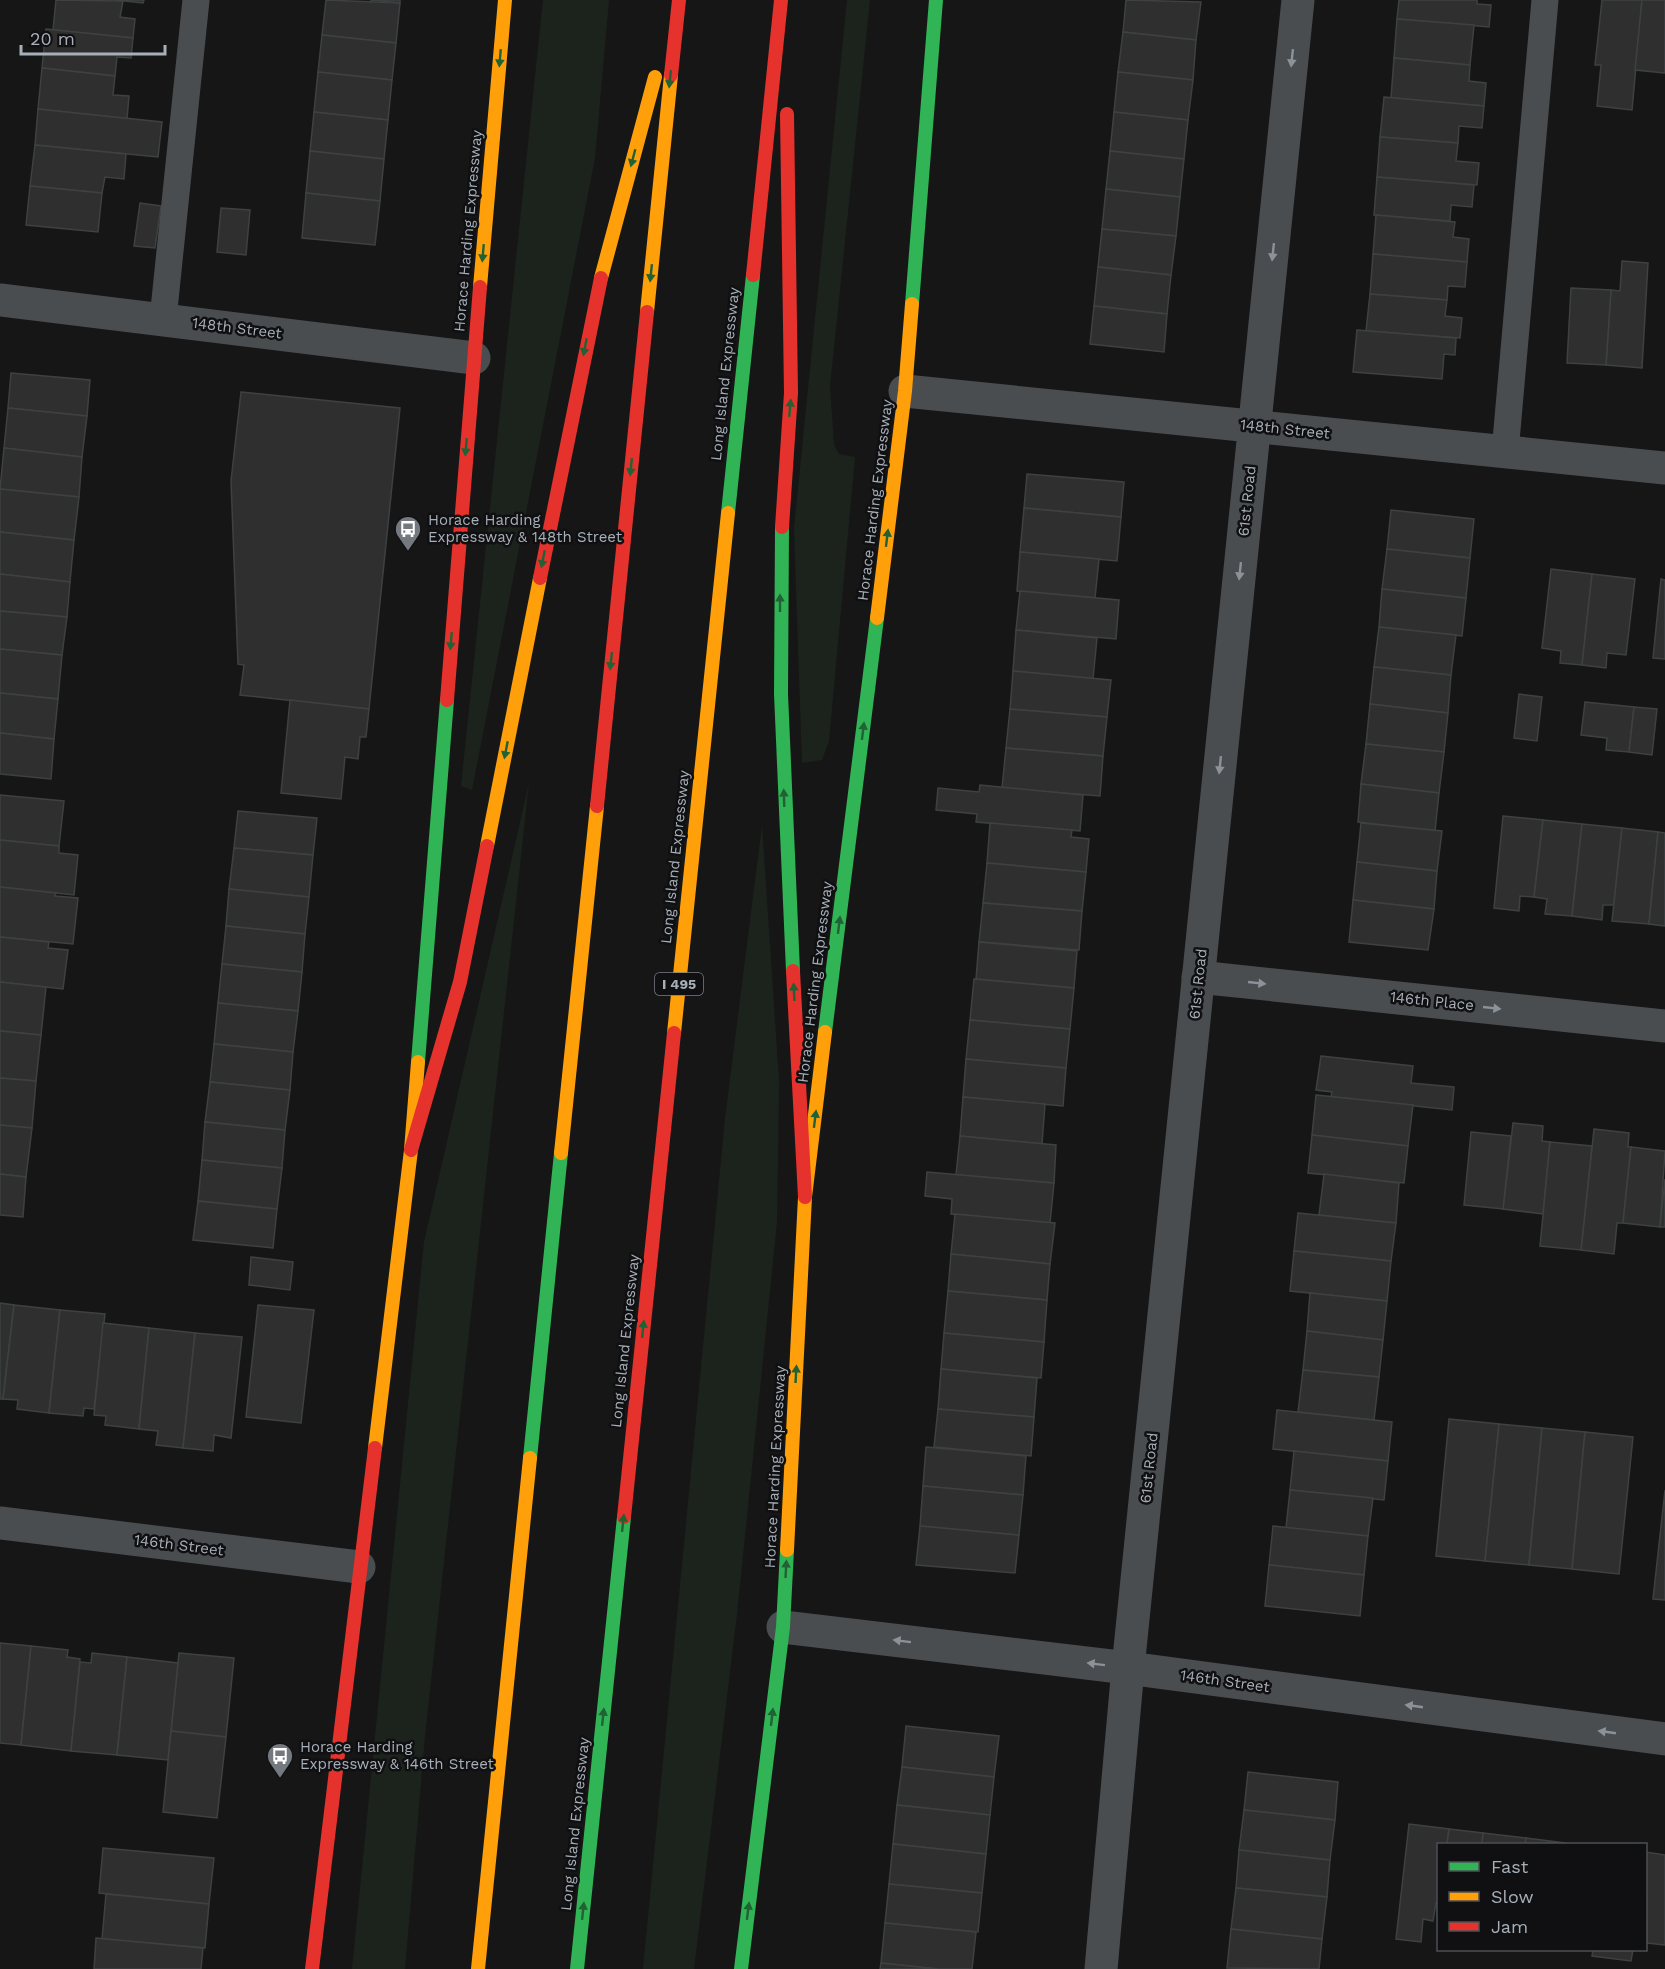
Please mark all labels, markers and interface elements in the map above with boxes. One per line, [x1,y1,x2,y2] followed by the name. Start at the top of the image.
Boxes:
[21,18,165,56] scale bar
[30,28,75,49] text: 20 m
[495,49,505,68] one-way arrow
[1287,49,1297,68] one-way arrow
[666,70,675,89] one-way arrow
[450,129,486,333] street label: Horace Harding Expressway
[628,149,638,167] one-way arrow
[478,243,488,262] one-way arrow
[1268,243,1278,262] one-way arrow
[646,264,656,283] one-way arrow
[707,286,743,462] street label: Long Island Expressway
[191,314,284,343] street label: 148th Street
[580,338,589,357] one-way arrow
[785,398,795,417] one-way arrow
[854,398,896,602] street label: Horace Harding Expressway
[1239,415,1331,443] street label: 148th Street
[462,437,471,456] one-way arrow
[626,458,636,477] one-way arrow
[1234,465,1260,537] street label: 61st Road
[428,511,623,546] place label: Horace Harding Expressway & 148th Street
[393,514,423,552] bus stop icon: Horace Harding Expressway & 148th Street
[882,528,892,547] one-way arrow
[538,550,547,569] one-way arrow
[1235,562,1245,581] one-way arrow
[775,593,785,612] one-way arrow
[446,632,456,651] one-way arrow
[606,652,616,671] one-way arrow
[858,722,868,741] one-way arrow
[500,741,510,759] one-way arrow
[1215,756,1225,775] one-way arrow
[657,769,693,945] street label: Long Island Expressway
[779,788,788,807] one-way arrow
[794,880,836,1084] street label: Horace Harding Expressway
[834,915,844,934] one-way arrow
[1185,948,1211,1020] street label: 61st Road
[655,973,703,995] road number: I 495
[1247,978,1266,988] one-way arrow
[789,983,798,1002] one-way arrow
[1389,988,1475,1014] street label: 146th Place
[1483,1003,1502,1012] one-way arrow
[810,1109,820,1128] one-way arrow
[607,1253,643,1429] street label: Long Island Expressway
[638,1319,648,1338] one-way arrow
[761,1365,789,1569] street label: Horace Harding Expressway
[792,1365,801,1384] one-way arrow
[1136,1432,1162,1504] street label: 61st Road
[618,1513,628,1532] one-way arrow
[133,1531,225,1560] street label: 146th Street
[782,1560,791,1579] one-way arrow
[892,1637,911,1646] one-way arrow
[1086,1659,1105,1669] one-way arrow
[1179,1666,1272,1696] street label: 146th Street
[1404,1701,1423,1711] one-way arrow
[598,1707,608,1726] one-way arrow
[768,1708,777,1727] one-way arrow
[1597,1727,1616,1736] one-way arrow
[557,1736,593,1912] street label: Long Island Expressway
[300,1738,495,1773] place label: Horace Harding Expressway & 146th Street
[265,1741,295,1779] bus stop icon: Horace Harding Expressway & 146th Street
[1437,1843,1647,1951] legend
[1491,1856,1529,1877] text: Fast
[1491,1886,1534,1907] text: Slow
[578,1901,588,1920] one-way arrow
[744,1901,753,1920] one-way arrow
[1491,1916,1528,1937] text: Jam

